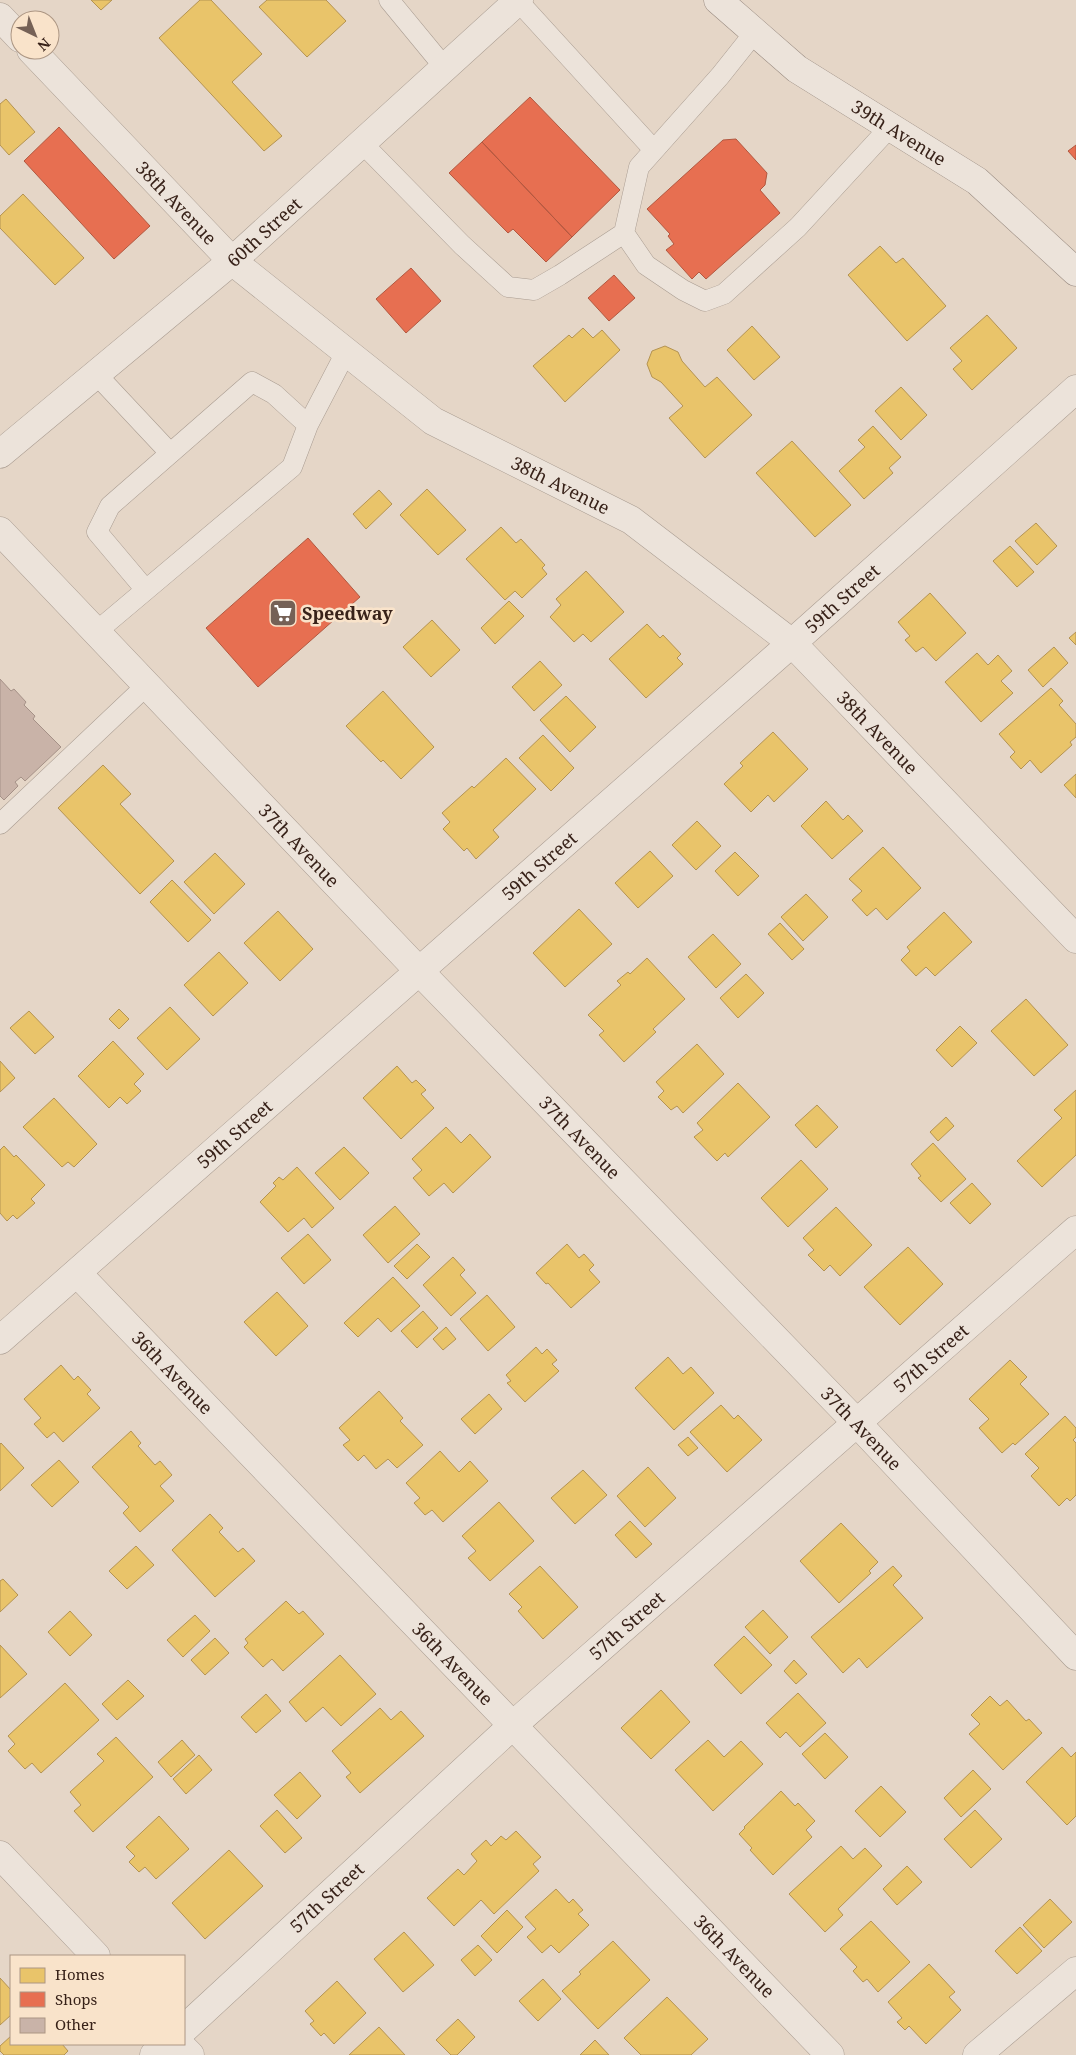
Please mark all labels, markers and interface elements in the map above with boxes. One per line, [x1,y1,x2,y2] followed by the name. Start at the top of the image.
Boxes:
[10,10,60,60] north arrow
[34,34,55,56] text: N
[847,94,951,171] street label: 39th Avenue
[131,156,222,250] street label: 38th Avenue
[222,192,306,272] street label: 60th Street
[507,450,614,519] street label: 38th Avenue
[799,558,885,638] street label: 59th Street
[268,598,298,628] supermarket icon: Speedway
[302,601,393,625] place label: Speedway
[832,685,923,779] street label: 38th Avenue
[254,798,345,892] street label: 37th Avenue
[496,826,582,905] street label: 59th Street
[534,1090,626,1184] street label: 37th Avenue
[191,1094,277,1174] street label: 59th Street
[888,1318,973,1398] street label: 57th Street
[127,1326,218,1419] street label: 36th Avenue
[816,1381,907,1475] street label: 37th Avenue
[584,1586,669,1665] street label: 57th Street
[407,1617,499,1710] street label: 36th Avenue
[284,1857,369,1938] street label: 57th Street
[689,1909,780,2003] street label: 36th Avenue
[10,1955,185,2045] legend
[55,1964,105,1984] text: Homes
[55,1989,98,2009] text: Shops
[55,2014,96,2034] text: Other

